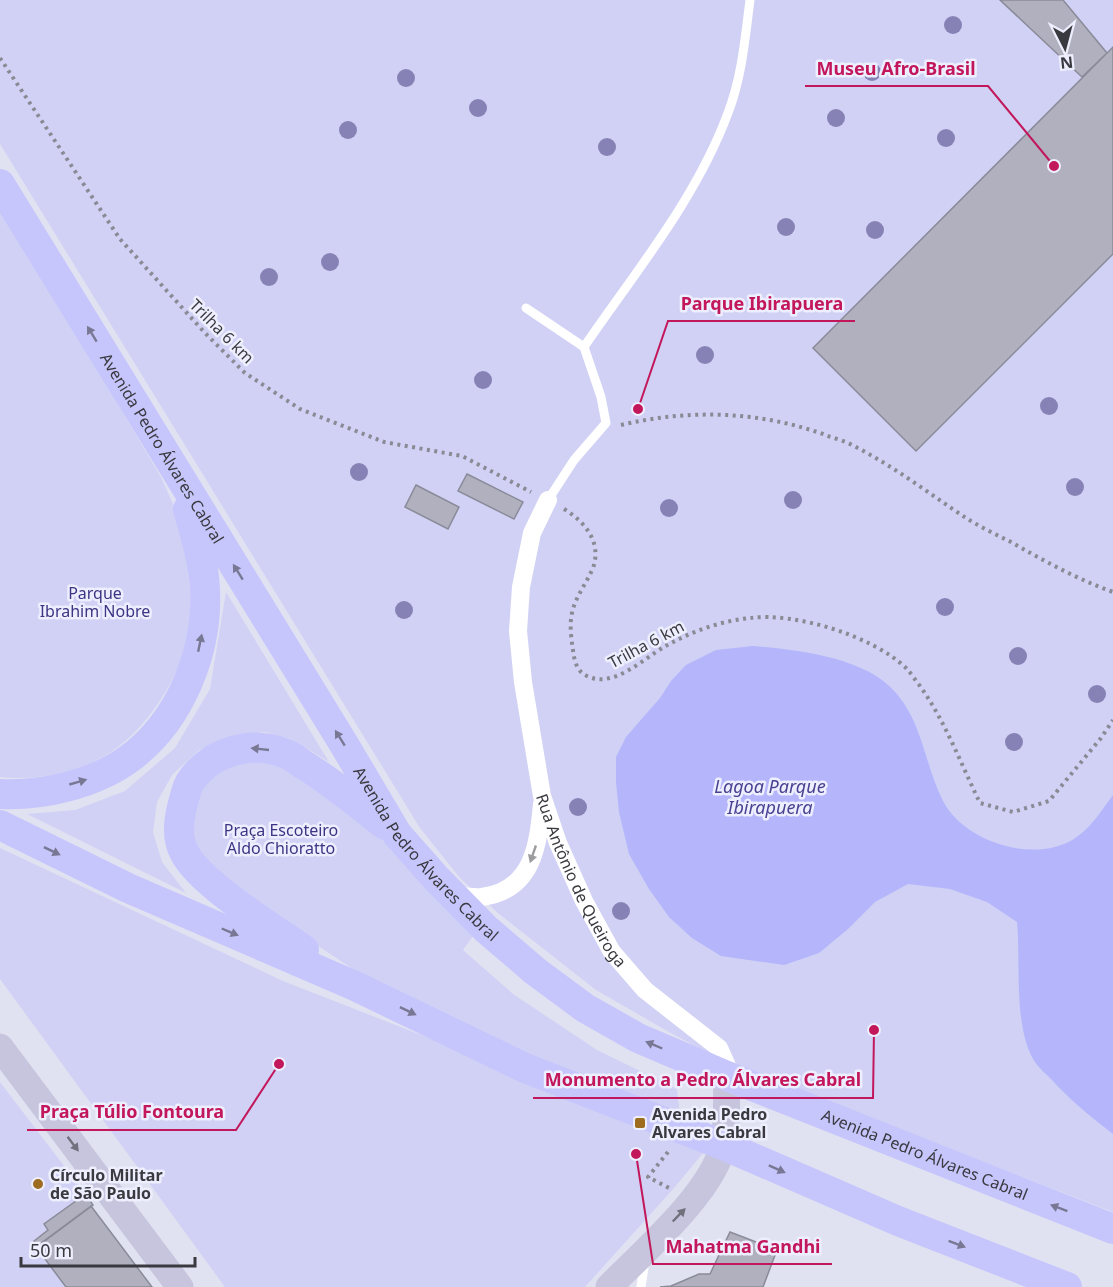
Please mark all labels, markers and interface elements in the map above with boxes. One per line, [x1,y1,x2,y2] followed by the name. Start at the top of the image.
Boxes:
[1035,18,1095,78] north arrow
[805,50,988,86] callout: Museu Afro-Brasil
[1059,51,1074,75] text: N
[816,56,976,80] text: Museu Afro-Brasil
[668,285,855,321] callout: Parque Ibirapuera
[681,291,843,315] text: Parque Ibirapuera
[185,294,259,368] street label: Trilha 6 km
[86,326,97,342] one-way arrow
[95,349,229,548] street label: Avenida Pedro Álvares Cabral
[232,564,243,580] one-way arrow
[40,582,150,622] park label: Parque Ibrahim Nobre
[604,615,688,673] street label: Trilha 6 km
[196,634,205,653] one-way arrow
[335,730,346,746] one-way arrow
[251,744,270,754] one-way arrow
[348,762,503,946] street label: Avenida Pedro Álvares Cabral
[714,774,826,819] water label: Lagoa Parque Ibirapuera
[69,777,87,787] one-way arrow
[531,791,631,972] street label: Rua Antônio de Queiroga
[224,819,338,859] park label: Praça Escoteiro Aldo Chioratto
[528,845,538,863] one-way arrow
[44,846,61,855] one-way arrow
[221,927,239,937] one-way arrow
[399,1007,416,1016] one-way arrow
[645,1040,663,1050] one-way arrow
[533,1062,873,1098] callout: Monumento a Pedro Álvares Cabral
[545,1067,861,1091] text: Monumento a Pedro Álvares Cabral
[27,1094,236,1130] callout: Praça Túlio Fontoura
[40,1099,224,1123] text: Praça Túlio Fontoura
[652,1103,767,1143] place label: Avenida Pedro Alvares Cabral
[818,1104,1031,1205] street label: Avenida Pedro Álvares Cabral
[633,1116,647,1130] marker: Avenida Pedro Alvares Cabral
[67,1136,79,1152] one-way arrow
[50,1164,163,1204] place label: Círculo Militar de São Paulo
[768,1164,786,1174] one-way arrow
[31,1177,45,1191] marker: Círculo Militar de São Paulo
[1049,1202,1067,1212] one-way arrow
[672,1208,686,1223] one-way arrow
[653,1228,832,1264] callout: Mahatma Gandhi
[21,1230,195,1268] scale bar
[665,1234,821,1258] text: Mahatma Gandhi
[30,1238,72,1262] text: 50 m
[948,1239,966,1249] one-way arrow

